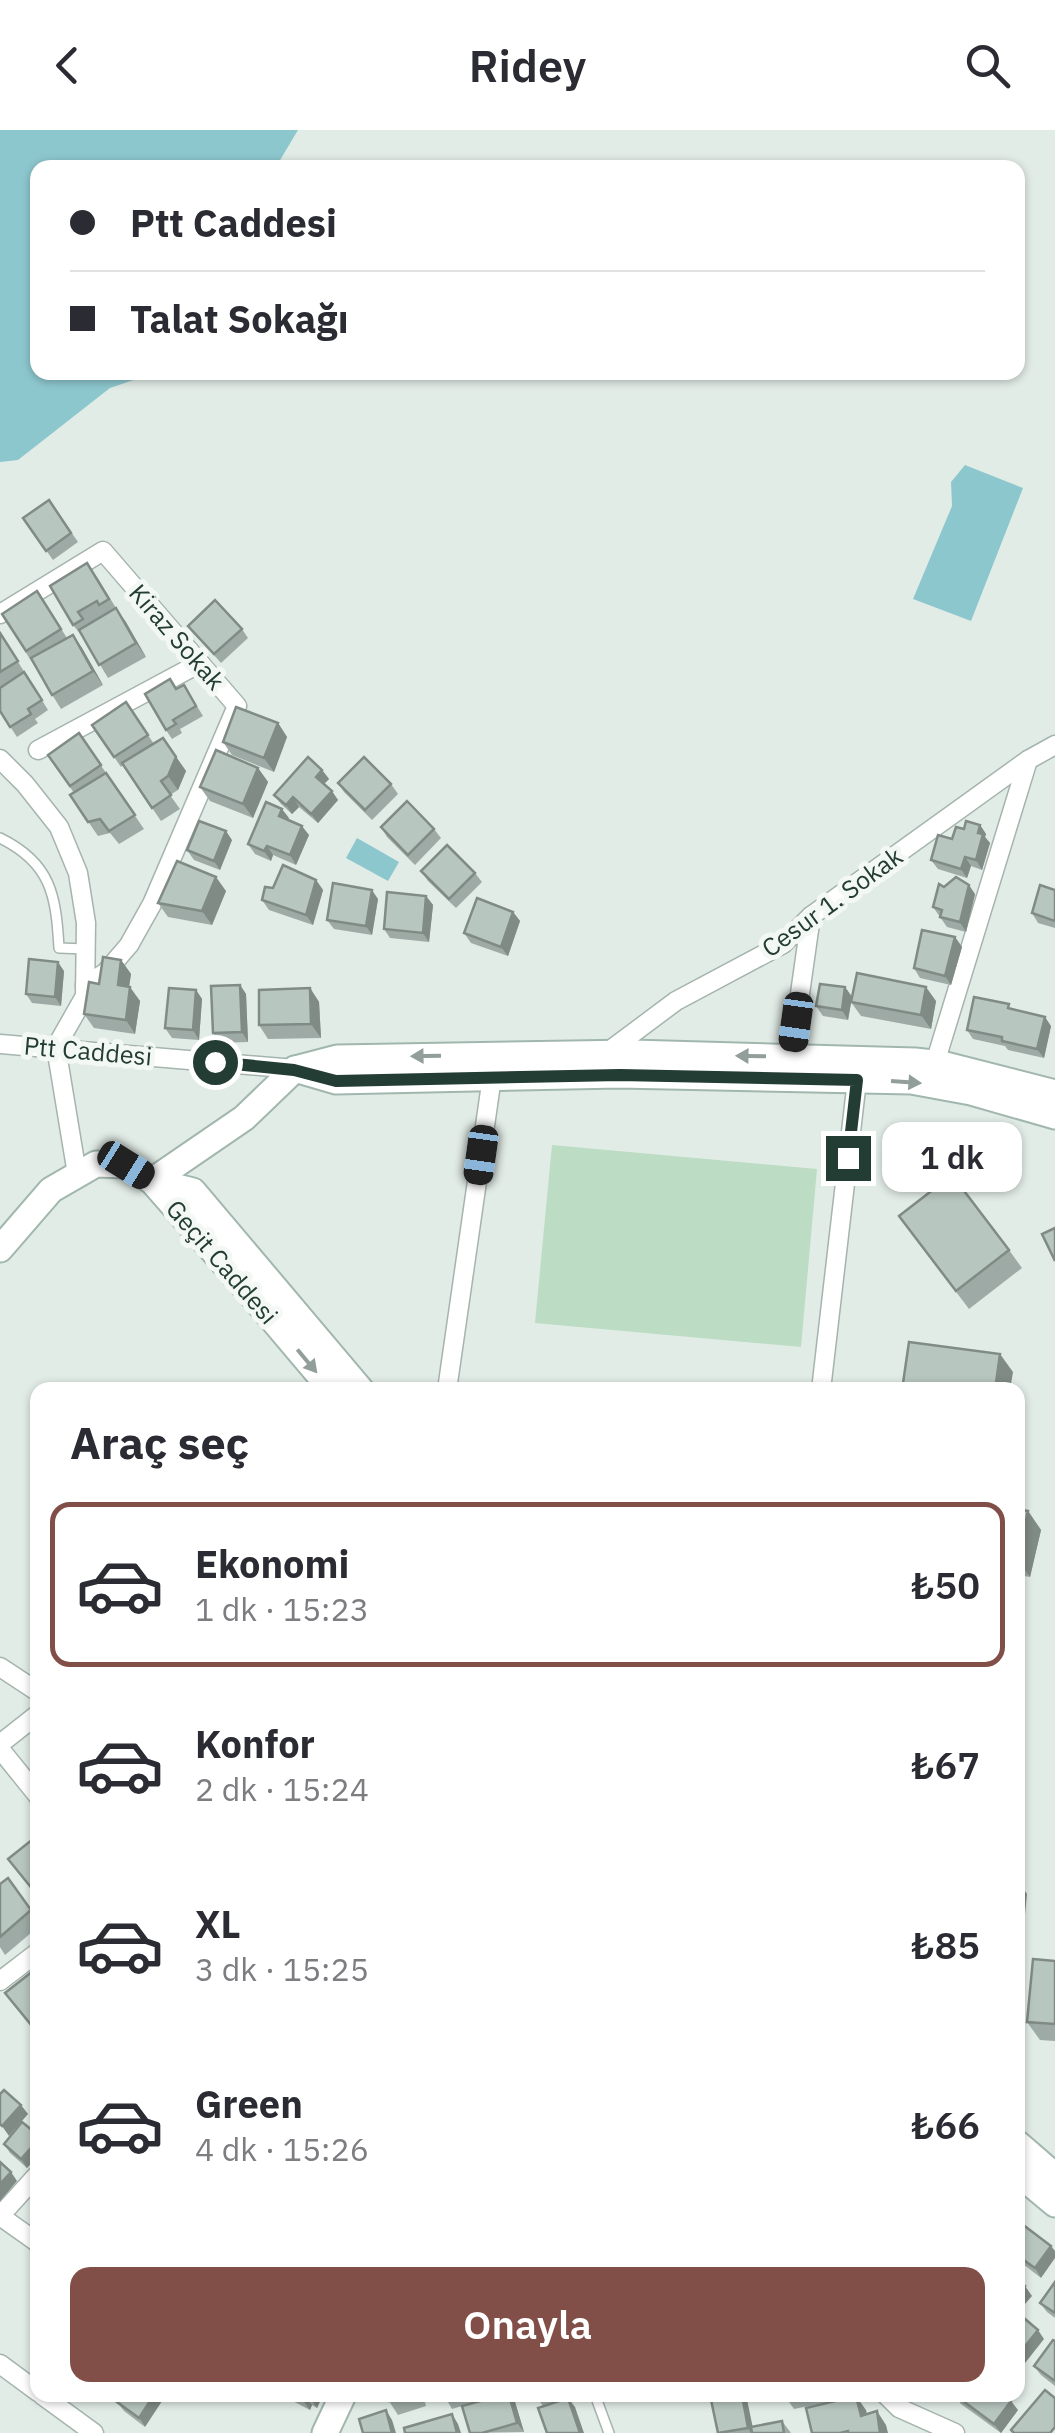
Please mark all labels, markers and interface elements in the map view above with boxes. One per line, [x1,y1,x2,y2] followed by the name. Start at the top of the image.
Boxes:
[469,36,586,94] text: Ridey
[40,38,95,93] icon: back
[960,38,1015,93] icon: search
[130,198,337,247] text: Ptt Caddesi
[130,294,349,343] text: Talat Sokağı
[122,577,233,697] street label: Kiraz Sokak
[755,839,909,964] street label: Cesur 1. Sokak
[777,990,815,1054] car
[23,1028,153,1073] street label: Ptt Caddesi
[193,1040,238,1085] route start
[410,1048,442,1064] one-way arrow
[735,1048,767,1064] one-way arrow
[891,1074,923,1090] one-way arrow
[462,1123,500,1187] car
[883,1123,1023,1193] callout: 1 dk
[93,1136,159,1194] car
[826,1136,871,1181] route end
[920,1136,984,1178] text: 1 dk
[159,1192,286,1331] street label: Geçit Caddesi
[296,1348,318,1373] one-way arrow
[70,1413,249,1471] text: Araç seç
[195,1539,349,1588] text: Ekonomi
[75,1540,165,1630] icon: car
[911,1560,980,1609] text: ₺50
[195,1588,369,1630] text: 1 dk · 15:23
[195,1719,315,1768] text: Konfor
[75,1720,165,1810] icon: car
[911,1740,980,1789] text: ₺67
[195,1768,369,1810] text: 2 dk · 15:24
[195,1899,241,1948] text: XL
[75,1900,165,1990] icon: car
[911,1920,980,1969] text: ₺85
[195,1948,369,1990] text: 3 dk · 15:25
[195,2079,303,2128] text: Green
[75,2080,165,2170] icon: car
[911,2100,980,2149] text: ₺66
[195,2128,369,2170] text: 4 dk · 15:26
[70,2267,985,2382] button: Onayla

